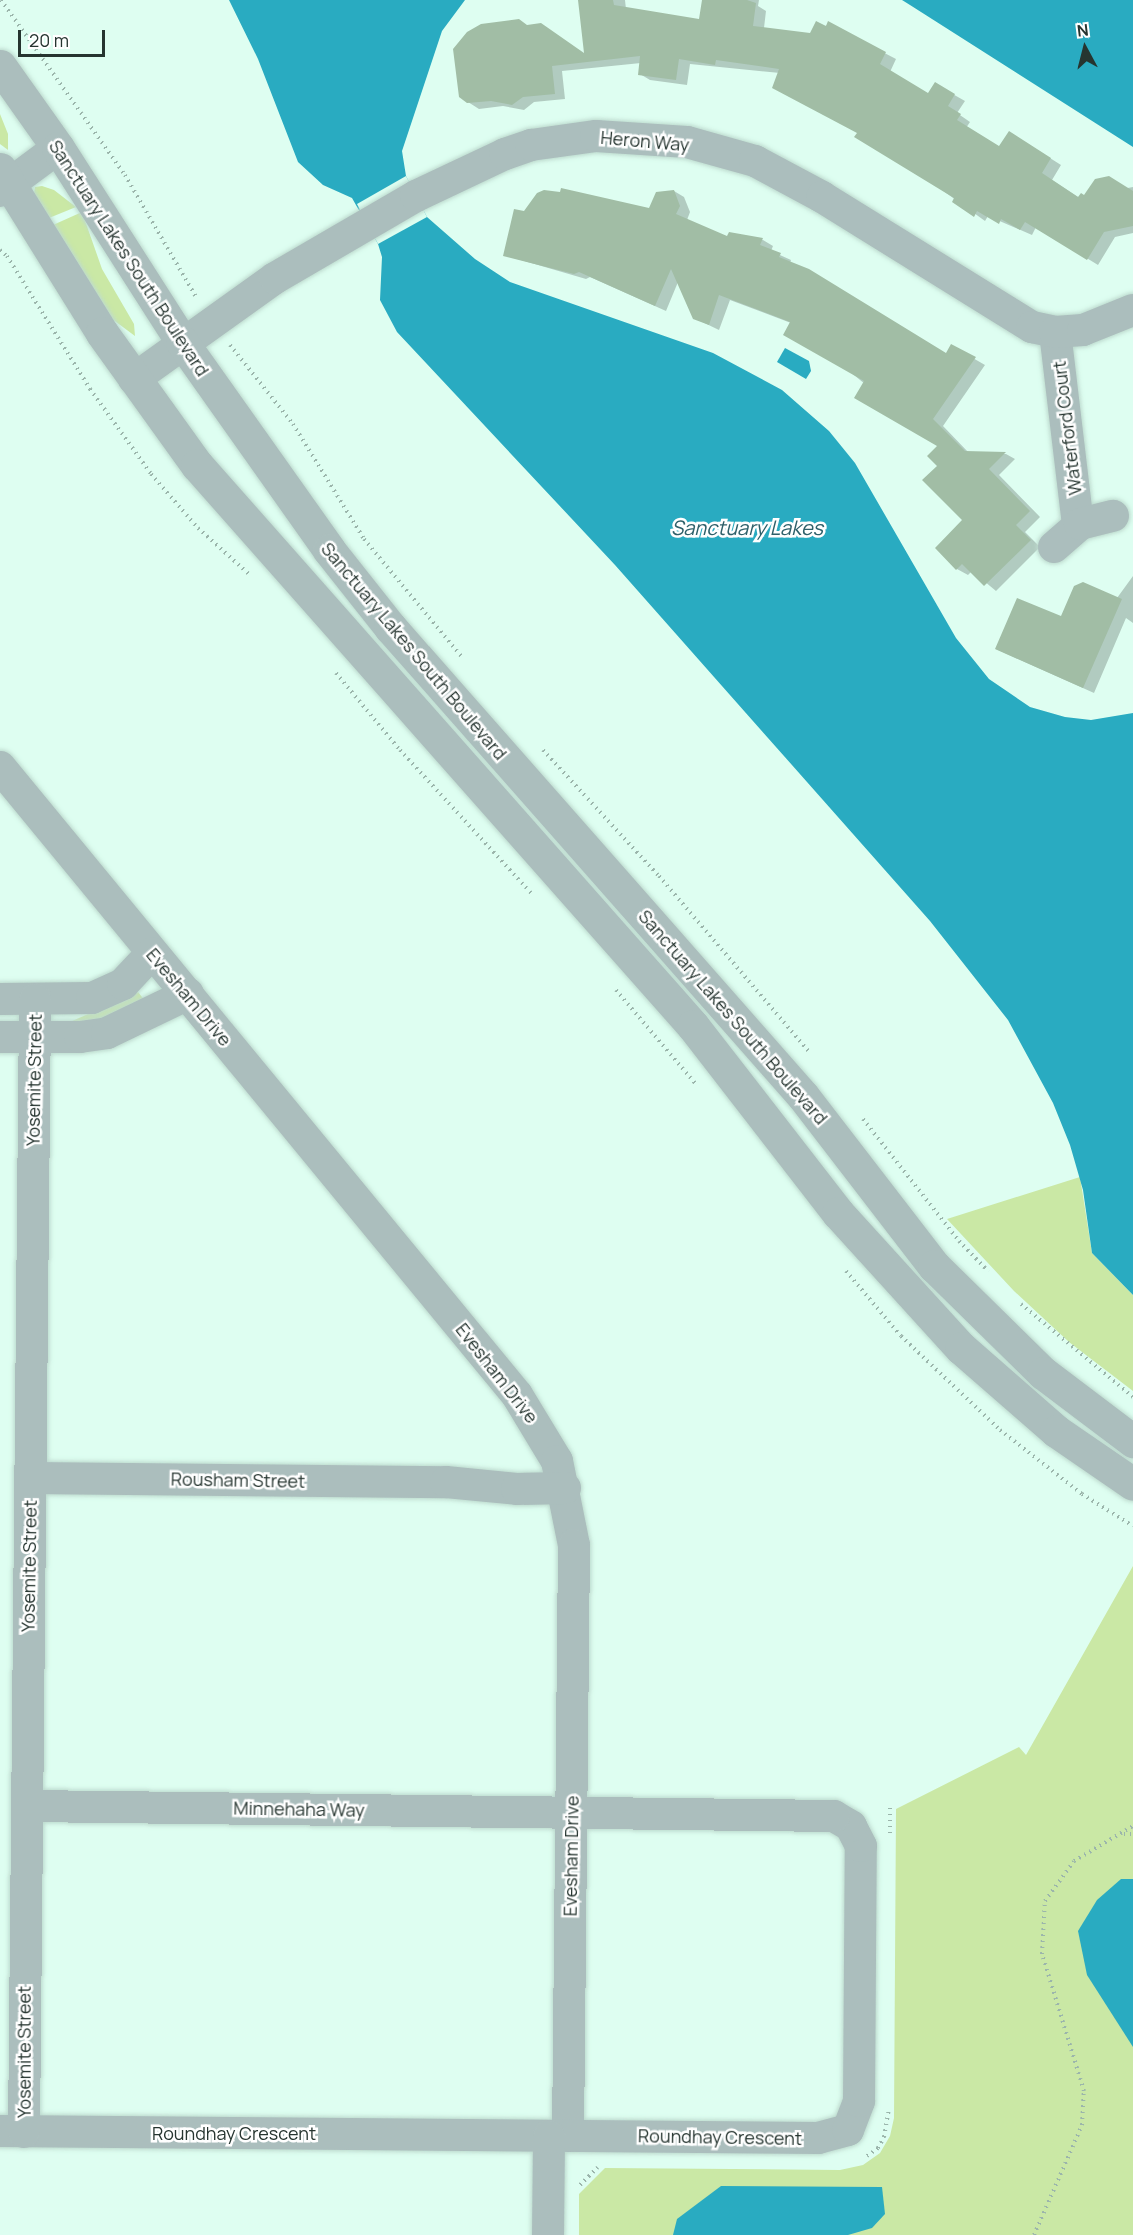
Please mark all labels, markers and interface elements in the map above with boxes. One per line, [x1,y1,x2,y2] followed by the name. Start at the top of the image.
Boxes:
[21,18,108,56] scale bar
[1055,18,1115,78] north arrow
[1076,19,1090,42] text: N
[29,28,69,52] text: 20 m
[600,126,690,156] street label: Heron Way
[45,136,213,380] street label: Sanctuary Lakes South Boulevard
[1048,360,1086,496] street label: Waterford Court
[671,515,823,539] water label: Sanctuary Lakes
[317,538,511,764] street label: Sanctuary Lakes South Boulevard
[634,905,832,1129] street label: Sanctuary Lakes South Boulevard
[142,944,236,1050] street label: Evesham Drive
[22,1014,46,1146] street label: Yosemite Street
[451,1319,543,1427] street label: Evesham Drive
[171,1468,305,1492] street label: Rousham Street
[17,1500,41,1632] street label: Yosemite Street
[559,1795,583,1917] street label: Evesham Drive
[233,1797,365,1821] street label: Minnehaha Way
[13,1986,35,2118] street label: Yosemite Street
[152,2122,316,2144] street label: Roundhay Crescent
[638,2125,802,2149] street label: Roundhay Crescent

